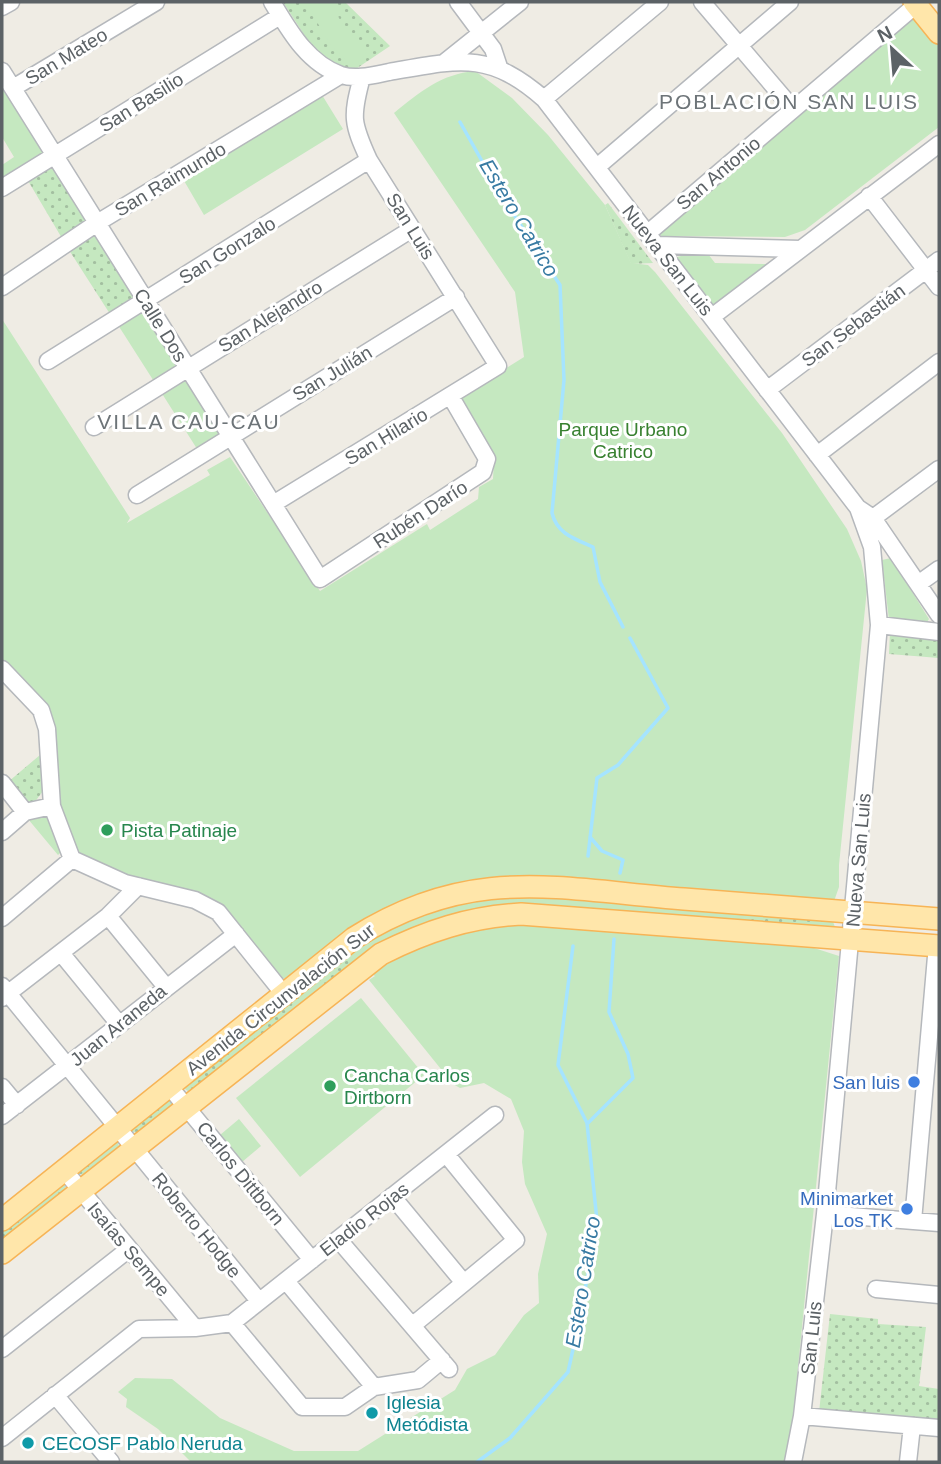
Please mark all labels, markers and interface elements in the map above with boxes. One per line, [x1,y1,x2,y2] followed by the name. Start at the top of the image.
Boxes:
[857,14,927,84] north arrow
[874,22,896,47] text: N
[21,24,111,89] street label: San Mateo
[95,68,187,137] street label: San Basilio
[659,90,919,113] district label: POBLACIÓN SAN LUIS
[672,132,764,214] street label: San Antonio
[111,138,230,221] street label: San Raimundo
[475,155,564,281] water label: Estero Catrico
[382,189,439,263] street label: San Luis
[618,201,717,320] street label: Nueva San Luis
[175,212,279,288] street label: San Gonzalo
[215,276,326,357] street label: San Alejandro
[798,280,909,371] street label: San Sebastián
[130,285,191,366] street label: Calle Dos
[289,342,376,405] street label: San Julián
[341,403,431,469] street label: San Hilario
[97,410,281,433] district label: VILLA CAU-CAU
[559,419,687,462] park label: Parque Urbano Catrico
[369,476,471,553] street label: Rubén Darío
[842,792,875,928] street label: Nueva San Luis
[121,820,237,841] place label: Pista Patinaje
[99,822,115,838] marker: Pista Patinaje
[182,919,379,1079] street label: Avenida Circunvalación Sur
[66,980,171,1070] street label: Juan Araneda
[344,1065,470,1108] place label: Cancha Carlos Dirtborn
[832,1072,900,1093] place label: San luis
[906,1074,922,1090] marker: San luis
[322,1078,338,1094] marker: Cancha Carlos Dirtborn
[193,1117,289,1229] street label: Carlos Dittborn
[148,1169,245,1282] street label: Roberto Hodge
[316,1178,413,1261] street label: Eladio Rojas
[800,1188,894,1231] place label: Minimarket Los TK
[83,1198,174,1301] street label: Isaías Sempe
[899,1201,915,1217] marker: Minimarket Los TK
[561,1214,604,1349] water label: Estero Catrico
[797,1300,826,1376] street label: San Luis
[386,1392,469,1435] place label: Iglesia Metódista
[364,1405,380,1421] marker: Iglesia Metódista
[42,1433,243,1454] place label: CECOSF Pablo Neruda
[20,1435,36,1451] marker: CECOSF Pablo Neruda

